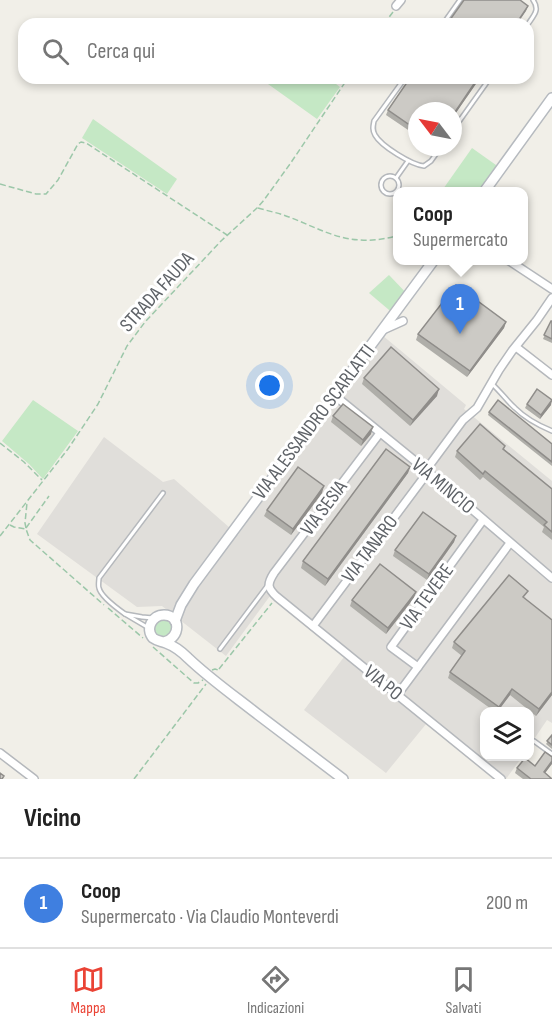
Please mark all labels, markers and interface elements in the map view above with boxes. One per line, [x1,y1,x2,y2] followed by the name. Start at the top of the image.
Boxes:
[18,18,534,84] search box
[39,35,72,68] icon: search
[87,38,155,65] text: Cerca qui
[408,102,462,156] north arrow
[393,187,528,265] popup
[413,201,453,228] text: Coop
[413,228,508,252] text: Supermercato
[115,247,199,337] street label: STRADA FAUDA
[440,284,480,334] pin: 1
[248,340,380,504] street label: VIA ALESSANDRO SCARLATTI
[255,371,284,400] your location
[407,453,479,519] street label: VIA MINCIO
[296,475,353,540] street label: VIA SESIA
[337,510,403,588] street label: VIA TANARO
[395,559,459,635] street label: VIA TEVERE
[359,660,407,706] street label: VIA PO
[480,707,534,761] map controls
[480,707,534,761] button: layers
[24,803,81,834] text: Vicino
[81,878,121,905] text: Coop
[40,891,47,915] text: 1
[486,891,528,915] text: 200 m
[81,905,339,929] text: Supermercato · Via Claudio Monteverdi
[71,963,106,1018] tab: Mappa
[247,963,304,1018] tab: Indicazioni
[445,963,481,1018] tab: Salvati

